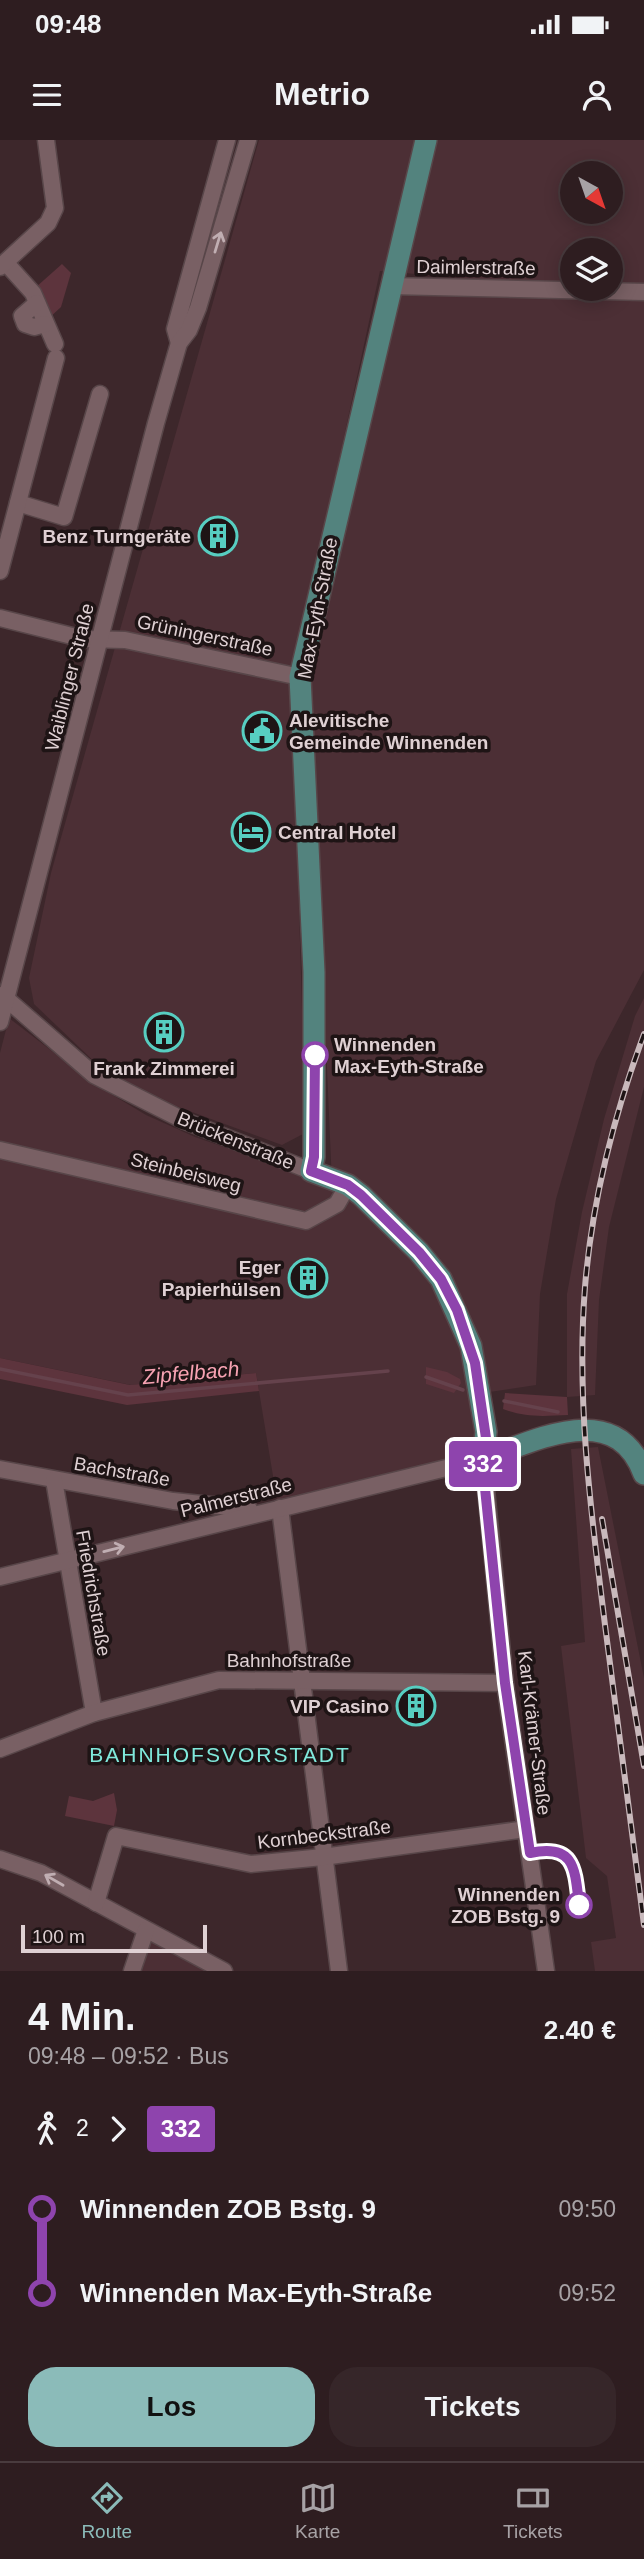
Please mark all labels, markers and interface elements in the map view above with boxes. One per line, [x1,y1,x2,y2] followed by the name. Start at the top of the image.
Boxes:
[35,9,102,39] text: 09:48
[28,76,66,114] icon: menu
[274,76,370,112] text: Metrio
[578,76,616,114] icon: person
[560,161,623,224] north arrow
[560,161,623,301] map controls
[212,232,225,254] one-way arrow
[560,238,623,301] button: layers
[416,256,536,279] street label: Daimlerstraße
[197,515,239,557] building icon: Benz Turngeräte
[42,526,191,547] place label: Benz Turngeräte
[293,536,341,681] street label: Max-Eyth-Straße
[41,601,98,753] street label: Waiblinger Straße
[135,611,275,660] street label: Grüningerstraße
[241,710,283,752] public building icon: Alevitische Gemeinde Winnenden
[289,710,488,753] place label: Alevitische Gemeinde Winnenden
[230,811,272,853] hotel icon: Central Hotel
[278,822,396,843] place label: Central Hotel
[143,1011,185,1053] building icon: Frank Zimmerei
[334,1034,484,1077] place label: Winnenden Max-Eyth-Straße
[302,1042,328,1068] marker: Winnenden Max-Eyth-Straße
[93,1058,235,1079] place label: Frank Zimmerei
[175,1108,297,1173] street label: Brückenstraße
[129,1149,243,1196] street label: Steinbeisweg
[162,1257,282,1300] place label: Eger Papierhülsen
[287,1257,329,1299] building icon: Eger Papierhülsen
[141,1357,240,1388] water label: Zipfelbach
[443,1441,523,1487] line badge: 332
[463,1450,503,1477] text: 332
[72,1453,172,1490] street label: Bachstraße
[178,1474,294,1521] street label: Palmerstraße
[72,1528,115,1658] street label: Friedrichstraße
[102,1542,125,1555] one-way arrow
[227,1650,351,1671] street label: Bahnhofstraße
[514,1650,555,1817] street label: Karl-Krämer-Straße
[395,1685,437,1727] building icon: VIP Casino
[290,1696,389,1717] place label: VIP Casino
[89,1743,351,1766] district label: BAHNHOFSVORSTADT
[256,1816,392,1853] street label: Kornbeckstraße
[44,1873,65,1886] one-way arrow
[451,1884,560,1927] place label: Winnenden ZOB Bstg. 9
[566,1892,592,1918] marker: Winnenden ZOB Bstg. 9
[21,1922,206,1954] scale bar
[32,1926,85,1947] text: 100 m
[28,1996,136,2038] text: 4 Min.
[544,2015,616,2045] text: 2.40 €
[28,2043,229,2069] text: 09:48 – 09:52 · Bus
[28,2110,66,2148] icon: walk
[99,2110,137,2148] icon: forward
[76,2115,89,2141] text: 2
[161,2115,201,2142] text: 332
[80,2194,376,2224] text: Winnenden ZOB Bstg. 9
[558,2196,616,2222] text: 09:50
[80,2278,432,2308] text: Winnenden Max-Eyth-Straße
[558,2280,616,2306] text: 09:52
[28,2367,315,2447] button: Los
[329,2367,616,2447] button: Tickets
[81,2479,132,2543] tab: Route
[295,2479,340,2543] tab: Karte
[503,2479,563,2543] tab: Tickets

